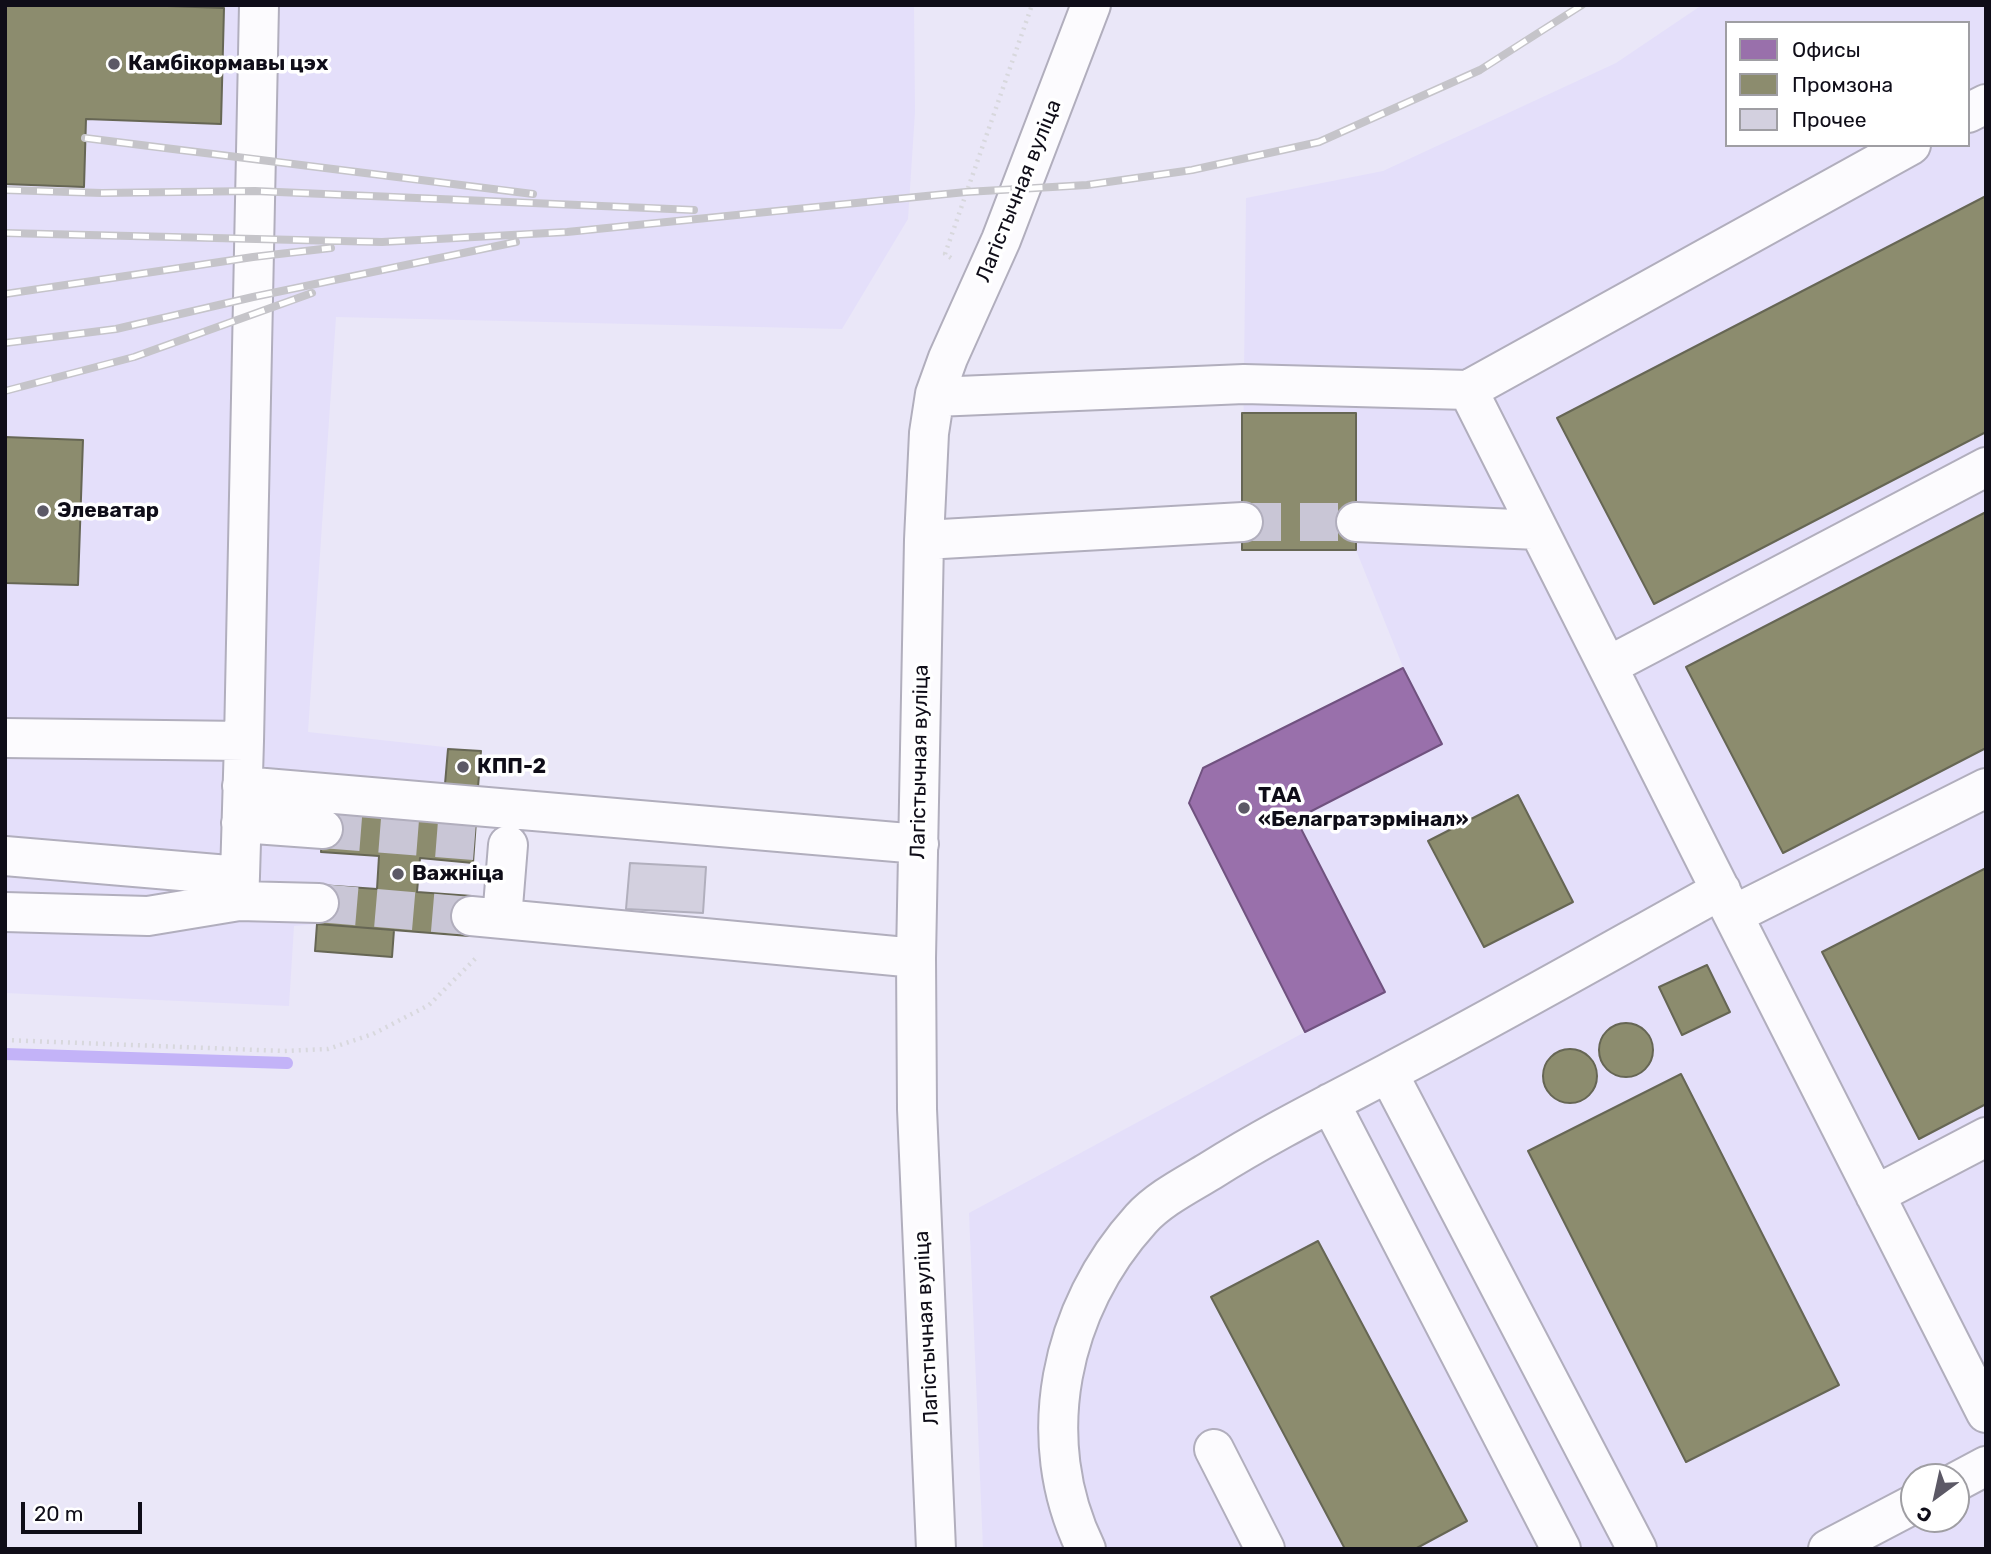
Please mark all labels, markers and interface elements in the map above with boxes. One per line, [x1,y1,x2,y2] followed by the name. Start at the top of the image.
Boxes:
[1725,21,1970,147] legend
[1792,37,1861,62] text: Офисы
[128,51,328,77] place label: Камбікормавы цэх
[106,56,122,72] marker: Камбікормавы цэх
[1792,72,1893,97] text: Промзона
[971,96,1067,286] street label: Лагістычная вуліца
[1792,107,1867,132] text: Прочее
[57,498,159,524] place label: Элеватар
[35,503,51,519] marker: Элеватар
[906,664,934,860] street label: Лагістычная вуліца
[477,754,546,780] place label: КПП-2
[455,759,471,775] marker: КПП-2
[1258,783,1468,833] place label: ТАА «Белагратэрмінал»
[1236,800,1252,816] marker: ТАА «Белагратэрмінал»
[412,861,504,887] place label: Важніца
[390,866,406,882] marker: Важніца
[909,1230,945,1426] street label: Лагістычная вуліца
[1900,1463,1970,1533] north arrow
[24,1488,145,1532] scale bar
[34,1501,83,1526] text: 20 m
[1913,1501,1936,1528] text: С

